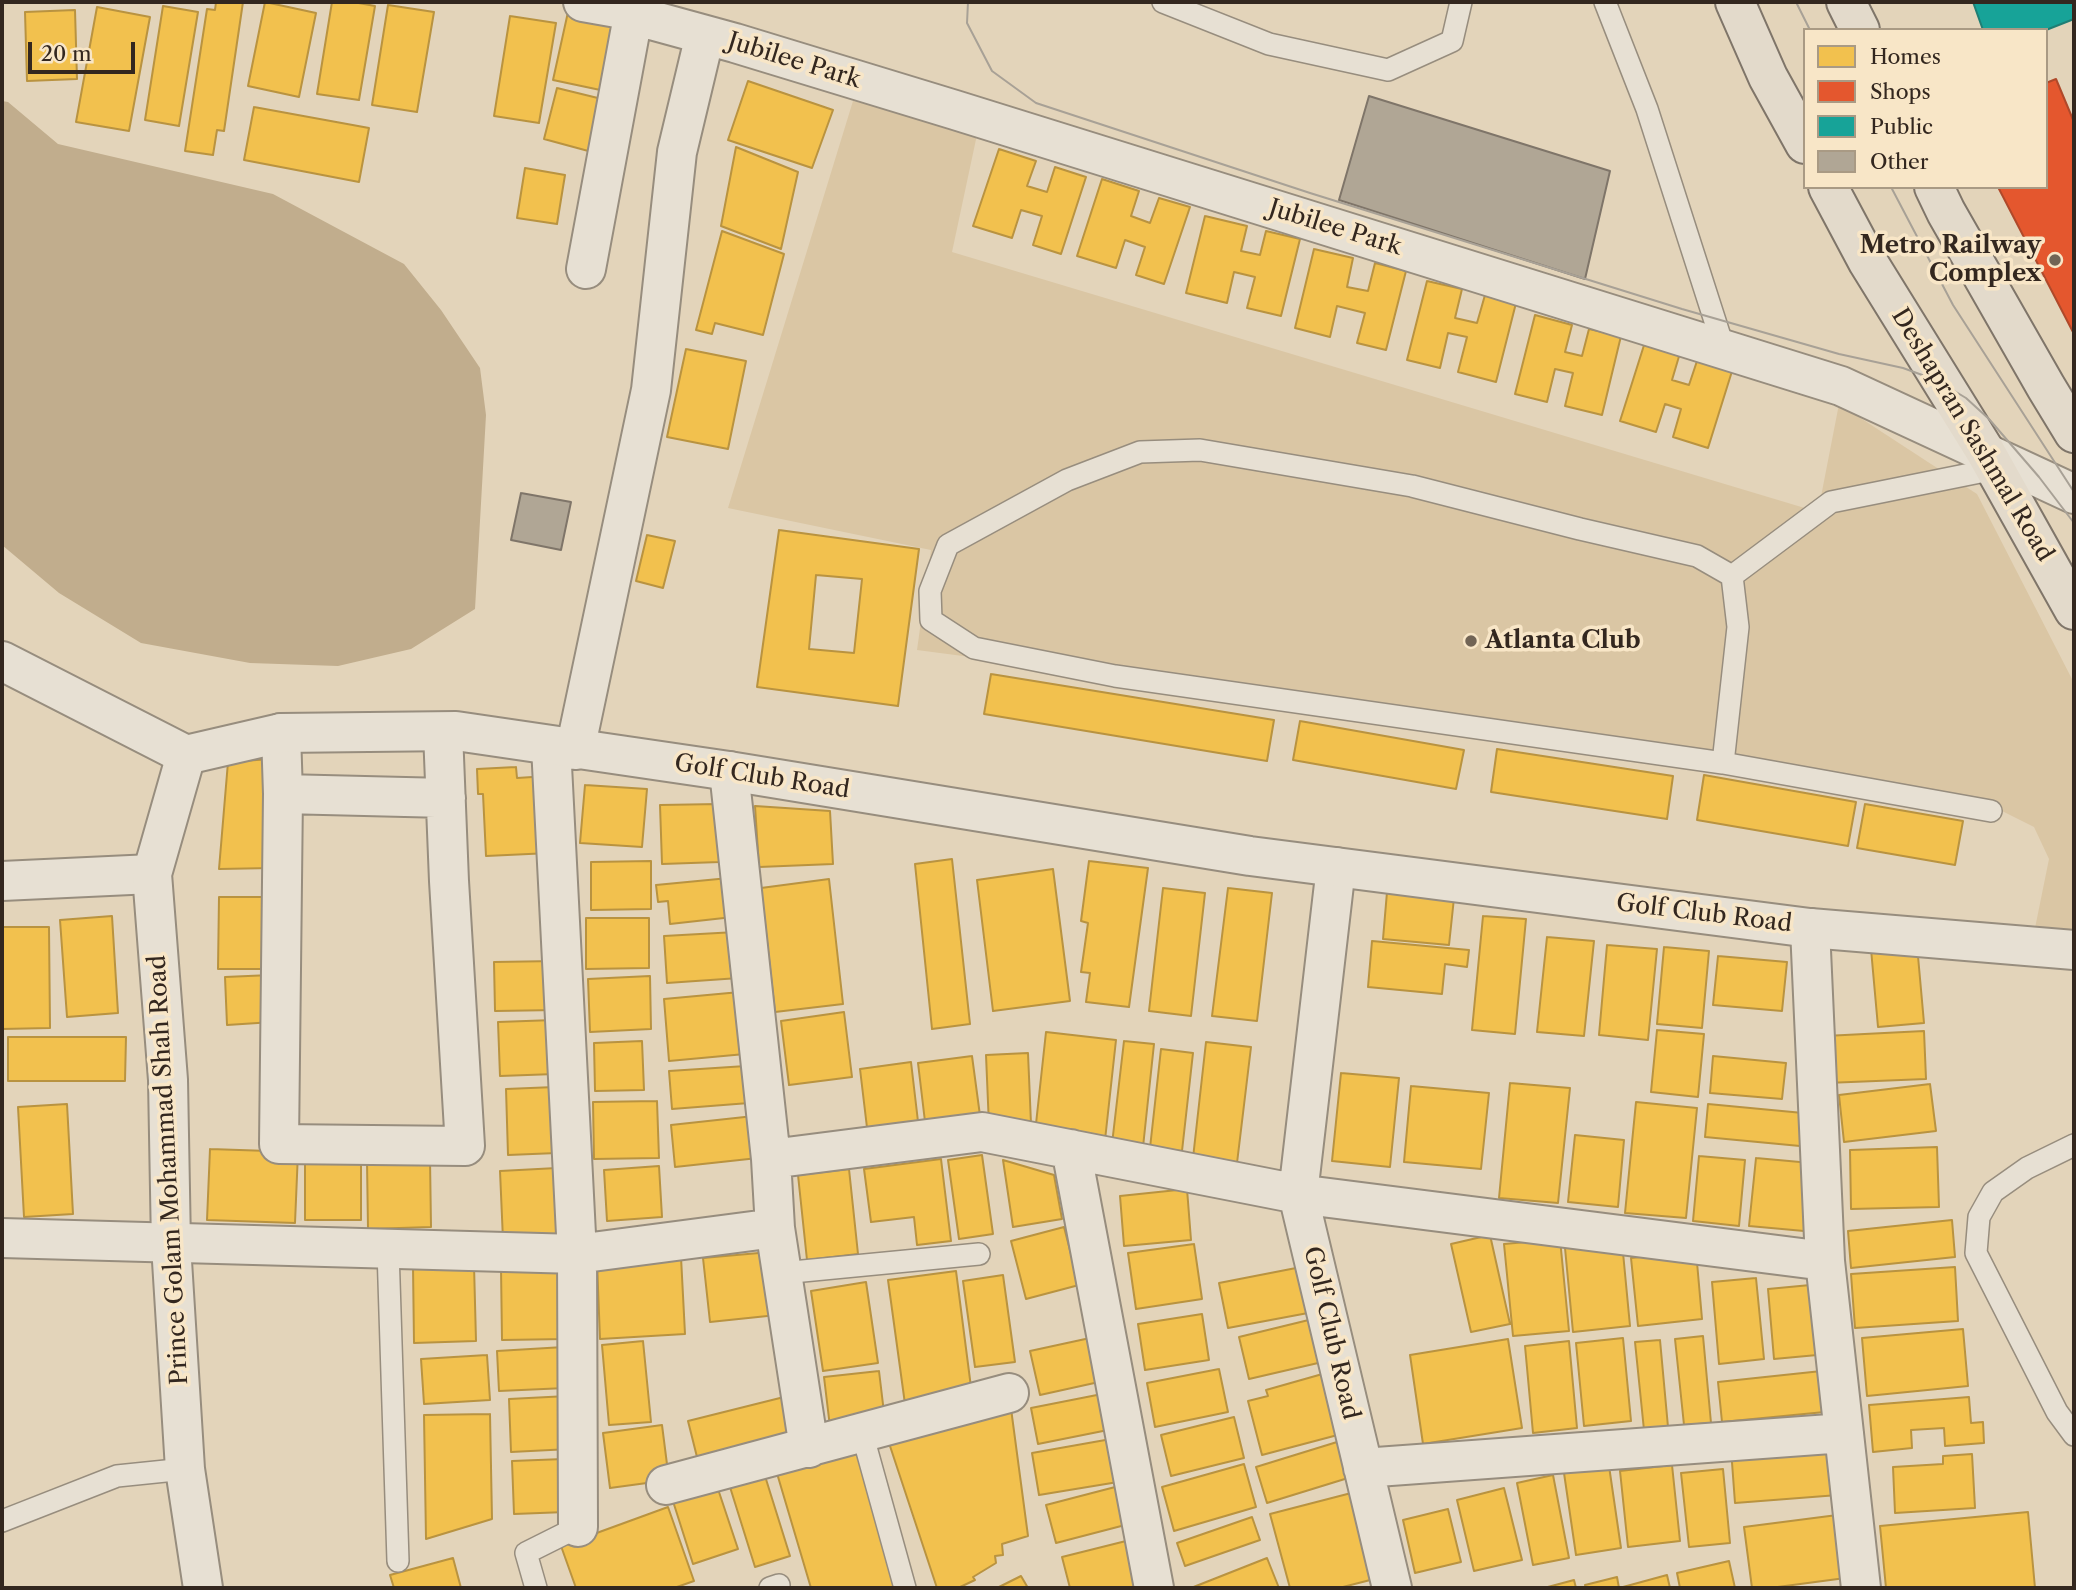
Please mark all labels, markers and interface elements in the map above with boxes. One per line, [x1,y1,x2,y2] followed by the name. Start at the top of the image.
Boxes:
[724,27,864,95] street label: Jubilee Park
[32,28,138,72] scale bar
[1803,28,2048,189] legend
[41,41,92,66] text: 20 m
[1870,44,1941,69] text: Homes
[1870,79,1931,104] text: Shops
[1870,114,1933,139] text: Public
[1870,149,1929,174] text: Other
[1265,194,1405,262] street label: Jubilee Park
[1860,232,2041,288] place label: Metro Railway Complex
[2047,252,2063,268] marker: Metro Railway Complex
[1885,303,2059,567] street label: Deshapran Sashmal Road
[1485,627,1641,655] place label: Atlanta Club
[1463,633,1479,649] marker: Atlanta Club
[672,749,852,805] street label: Golf Club Road
[1615,889,1793,939] street label: Golf Club Road
[143,954,195,1386] street label: Prince Golam Mohammad Shah Road
[1297,1244,1365,1422] street label: Golf Club Road

